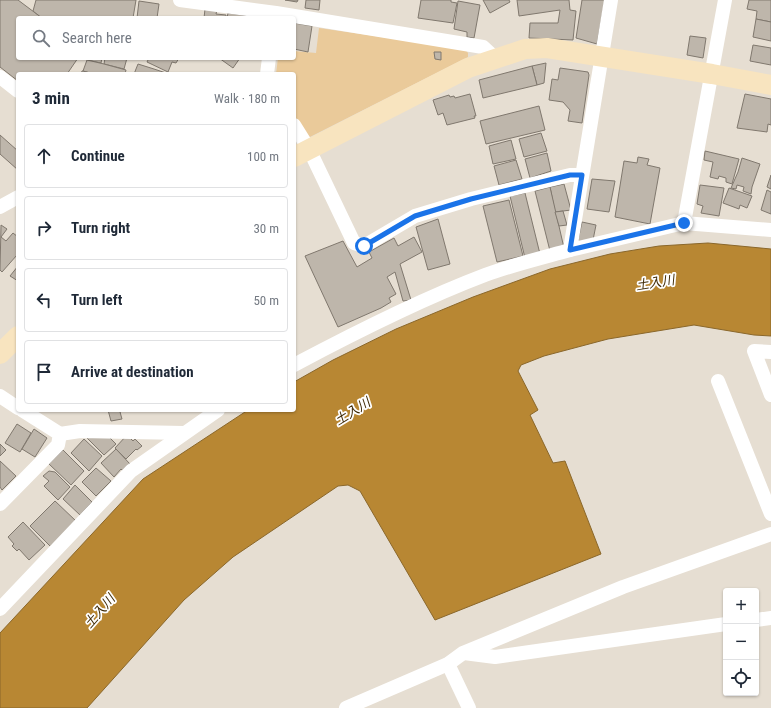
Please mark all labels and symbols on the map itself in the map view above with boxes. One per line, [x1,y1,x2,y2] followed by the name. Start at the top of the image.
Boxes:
[675,214,693,232] route end
[355,237,373,255] route start
[635,272,677,293] water label: 土入川
[332,394,374,428] water label: 土入川
[81,590,119,631] water label: 土入川

